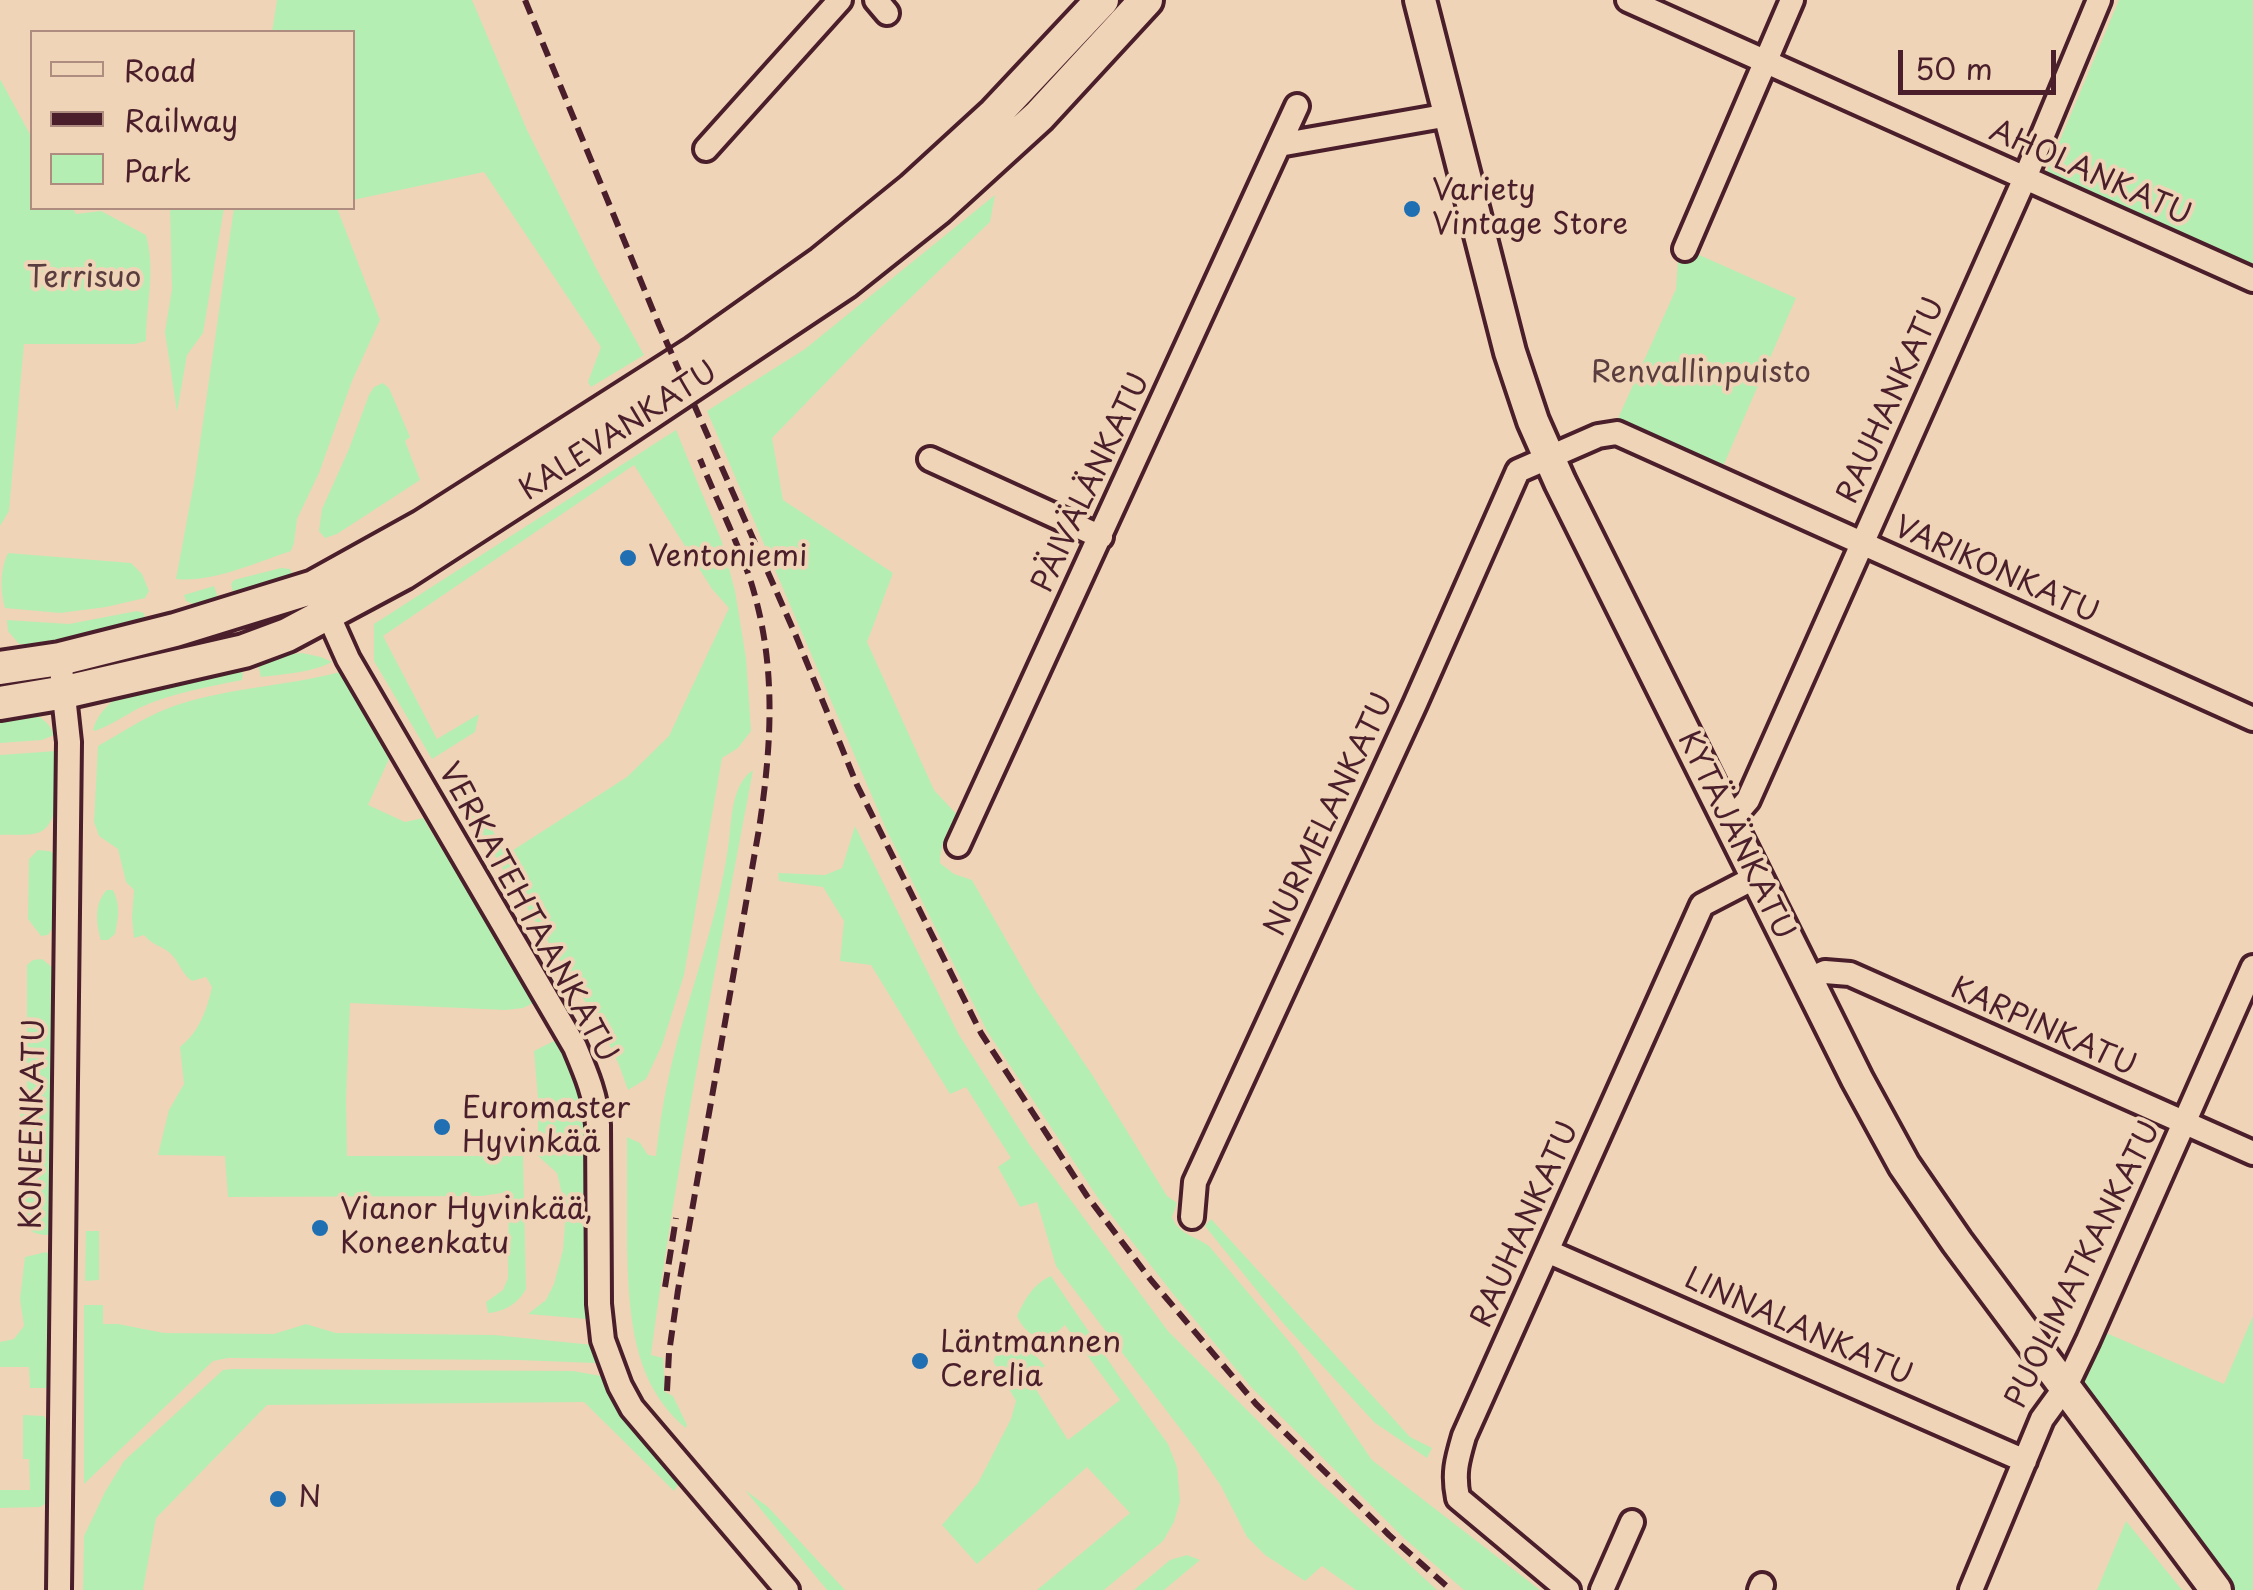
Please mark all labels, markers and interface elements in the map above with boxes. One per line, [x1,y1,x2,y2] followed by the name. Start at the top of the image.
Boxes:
[30,30,355,210] legend
[1903,30,2060,92] scale bar
[1915,45,1993,90] text: 50 m
[124,47,197,92] text: Road
[124,97,238,142] text: Railway
[1984,113,2196,235] street label: AHOLANKATU
[124,147,191,192] text: Park
[1432,174,1628,244] place label: Variety Vintage Store
[1401,198,1423,220] marker: Variety Vintage Store
[27,261,141,297] park label: Terrisuo
[1831,293,1953,509] street label: RAUHANKATU
[514,355,724,509] street label: KALEVANKATU
[1591,356,1811,392] park label: Renvallinpuisto
[1025,368,1159,598] street label: PÄIVÄLÄNKATU
[1888,510,2104,632] street label: VARIKONKATU
[648,540,807,576] place label: Ventoniemi
[617,547,639,569] marker: Ventoniemi
[1258,688,1402,942] street label: NURMELANKATU
[1669,726,1801,946] street label: KYTÄJÄNKATU
[430,757,624,1069] street label: VERKATEHTAANKATU
[1945,971,2141,1085] street label: KARPINKATU
[14,1018,54,1230] street label: KONEENKATU
[462,1092,630,1162] place label: Euromaster Hyvinkää
[431,1116,453,1138] marker: Euromaster Hyvinkää
[1999,1116,2169,1414] street label: PUOLIMATKANKATU
[1465,1117,1587,1333] street label: RAUHANKATU
[340,1193,593,1264] place label: Vianor Hyvinkää, Koneenkatu
[309,1217,331,1239] marker: Vianor Hyvinkää, Koneenkatu
[1678,1262,1918,1394] street label: LINNALANKATU
[940,1326,1121,1396] place label: Läntmannen Cerelia
[909,1350,931,1372] marker: Läntmannen Cerelia
[298,1481,321,1517] place label: N
[267,1488,289,1510] marker: N

